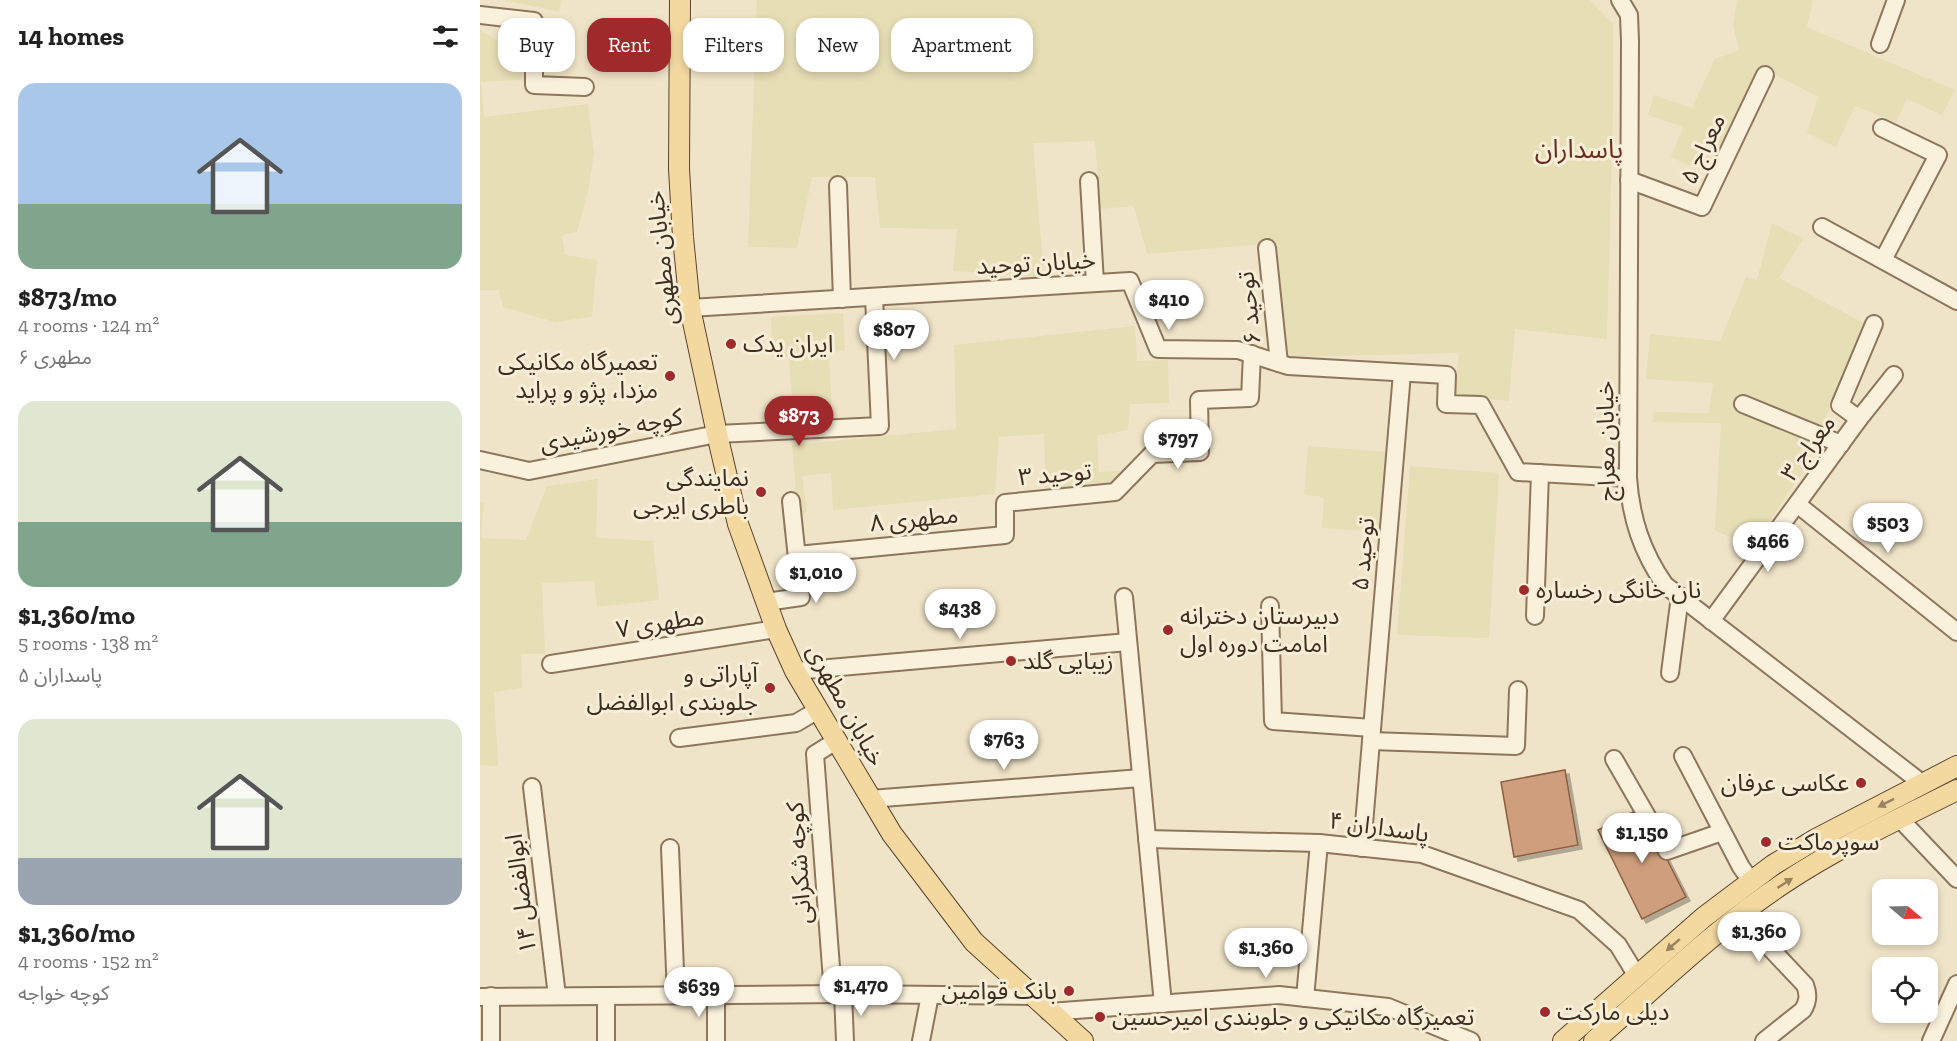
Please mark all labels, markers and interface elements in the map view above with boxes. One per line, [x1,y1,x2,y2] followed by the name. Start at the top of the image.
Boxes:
[498,18,575,72] chip: Buy
[587,18,671,72] chip: Rent
[683,18,784,72] chip: Filters
[796,18,879,72] chip: New
[891,18,1033,72] chip: Apartment
[18,20,124,52] text: 14 homes
[429,20,462,53] icon: filters
[1674,109,1734,190] street label: معراج ۵
[186,122,294,230] icon: home
[1535,133,1623,166] district label: پاسداران
[640,189,683,327] street label: خیابان مطهری
[975,245,1097,280] street label: خیابان توحید
[1230,270,1267,346] street label: توحید ۶
[1133,280,1205,331] pin: $410
[18,281,117,313] text: $873/mo
[1149,287,1189,311] text: $410
[858,310,930,361] pin: $807
[18,313,159,337] text: 4 rooms · 124 m²
[873,317,915,341] text: $807
[743,329,833,358] place label: ایران یدک
[724,337,738,351] marker: ایران یدک
[18,345,92,369] text: مطهری ۶
[498,347,658,405] place label: تعمیرگاه مکانیکی مزدا، پژو و پراید
[663,369,677,383] marker: تعمیرگاه مکانیکی مزدا، پژو و پراید
[1590,380,1624,501] street label: خیابان معراج
[763,396,835,447] pin: $873
[537,401,686,459] street label: کوچه خورشیدی
[778,403,820,427] text: $873
[1774,409,1844,488] street label: معراج ۳
[1142,419,1214,470] pin: $797
[1158,426,1198,450] text: $797
[186,440,294,548] icon: home
[1017,456,1093,491] street label: توحید ۳
[633,463,749,520] place label: نمایندگی باطری ایرجی
[754,485,768,499] marker: نمایندگی باطری ایرجی
[868,499,960,538] street label: مطهری ۸
[1852,503,1924,554] pin: $503
[1867,510,1909,534] text: $503
[1345,516,1380,592] street label: توحید ۵
[1732,522,1804,573] pin: $466
[1747,529,1789,553] text: $466
[767,553,865,604] pin: $1,010
[789,560,843,584] text: $1,010
[1536,575,1701,604] place label: نان خانگی رخساره
[1517,583,1531,597] marker: نان خانگی رخساره
[924,589,996,640] pin: $438
[939,596,981,620] text: $438
[18,599,135,631] text: $1,360/mo
[614,601,706,644] street label: مطهری ۷
[1180,601,1340,658] place label: دبیرستان دخترانه امامت دوره اول
[1161,623,1175,637] marker: دبیرستان دخترانه امامت دوره اول
[18,631,158,655] text: 5 rooms · 138 m²
[801,639,892,771] street label: خیابان مطهری
[1023,646,1114,675] place label: زیبایی گلد
[1004,654,1018,668] marker: زیبایی گلد
[587,659,759,716] place label: آپاراتی و جلوبندی ابوالفضل
[18,663,102,687] text: پاسداران ۵
[763,681,777,695] marker: آپاراتی و جلوبندی ابوالفضل
[968,720,1040,771] pin: $763
[983,727,1025,751] text: $763
[186,758,294,866] icon: home
[1721,768,1849,797] place label: عکاسی عرفان
[1854,776,1868,790] marker: عکاسی عرفان
[1878,798,1895,808] one-way arrow
[780,800,818,925] street label: کوچه شکرانی
[1327,805,1431,849] street label: پاسداران ۴
[1593,813,1691,864] pin: $1,150
[1616,820,1668,844] text: $1,150
[1778,827,1880,857] place label: سوپرماکت
[499,832,542,956] street label: ابوالفضل ۱۴
[1759,835,1773,849] marker: سوپرماکت
[1776,877,1792,889] one-way arrow
[1872,879,1938,945] north arrow
[1872,879,1938,1023] map controls
[1710,912,1808,963] pin: $1,360
[18,917,135,949] text: $1,360/mo
[1731,919,1787,943] text: $1,360
[1217,928,1315,979] pin: $1,360
[1238,935,1294,959] text: $1,360
[1665,938,1680,952] one-way arrow
[18,949,159,973] text: 4 rooms · 152 m²
[1872,957,1938,1023] button: locate
[812,966,910,1017] pin: $1,470
[663,967,735,1018] pin: $639
[834,973,888,997] text: $1,470
[678,974,720,998] text: $639
[941,976,1057,1005] place label: بانک قوامین
[18,981,109,1005] text: کوچه خواجه
[1062,984,1076,998] marker: بانک قوامین
[1557,997,1670,1026] place label: دیلی مارکت
[1112,1002,1474,1031] place label: تعمیرگاه مکانیکی و جلوبندی امیرحسین
[1538,1005,1552,1019] marker: دیلی مارکت
[1093,1010,1107,1024] marker: تعمیرگاه مکانیکی و جلوبندی امیرحسین

